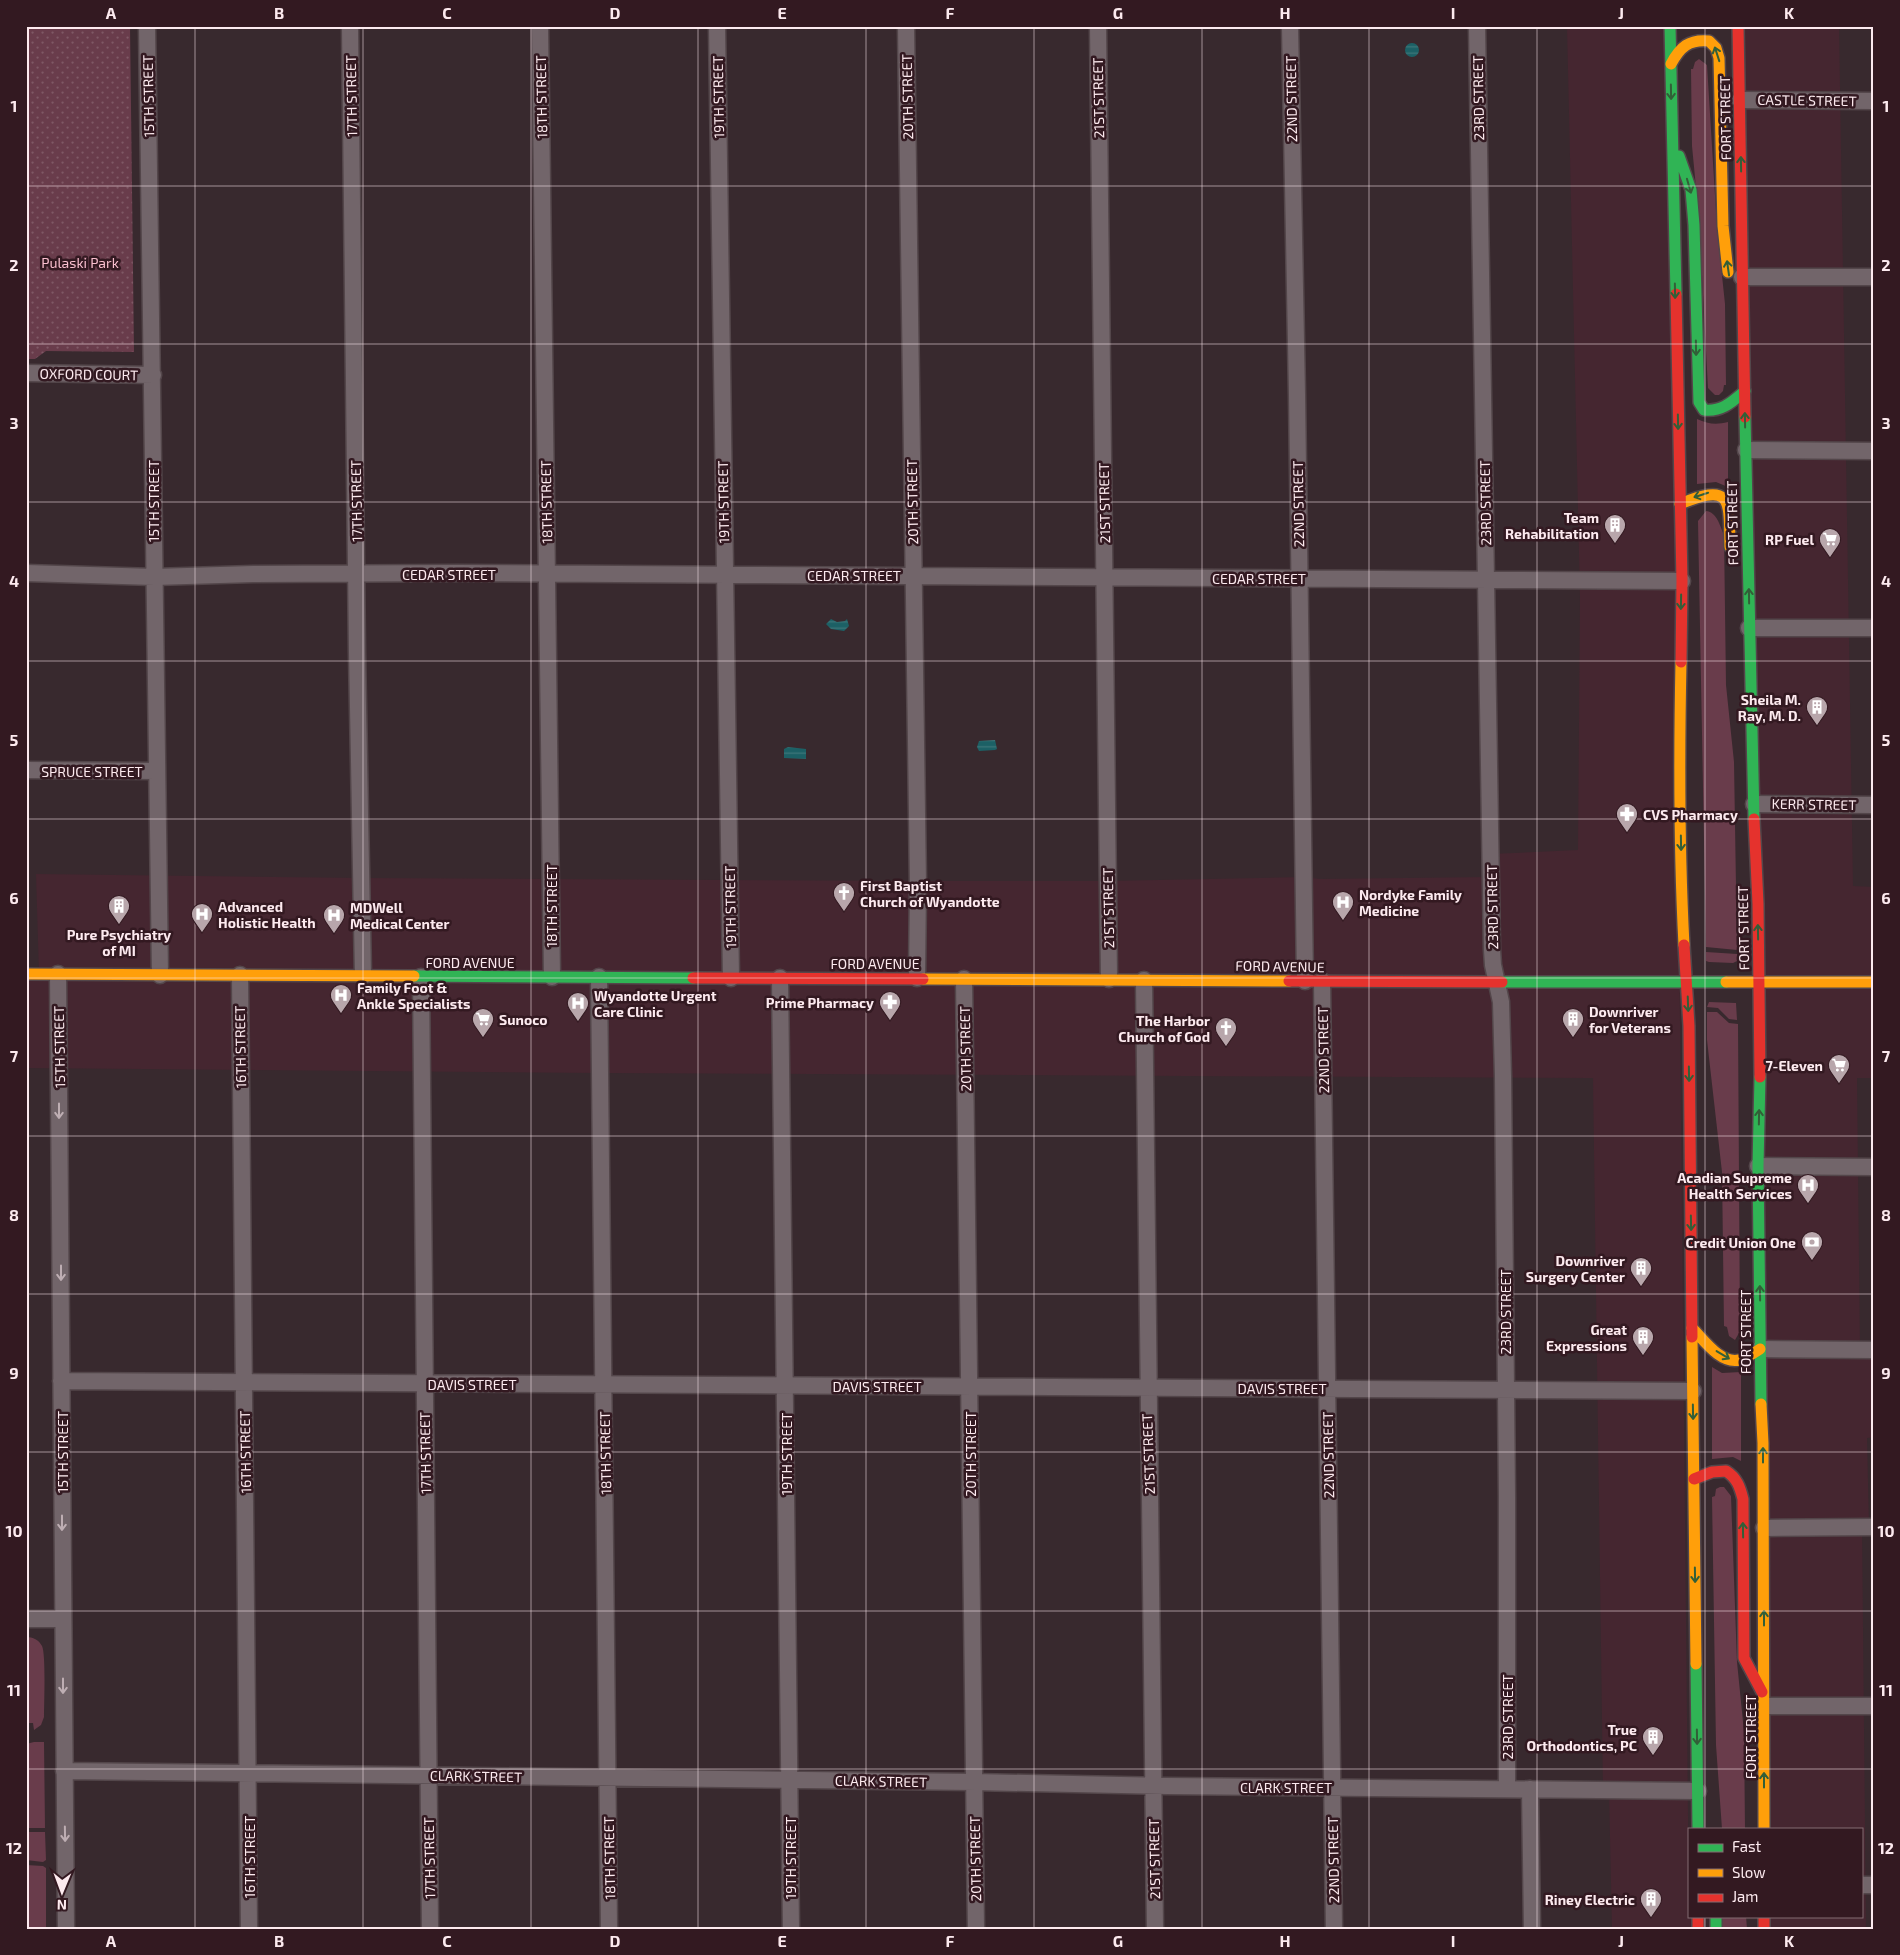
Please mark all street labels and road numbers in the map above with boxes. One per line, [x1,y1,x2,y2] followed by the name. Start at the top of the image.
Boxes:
[898,54,916,140] street label: 20TH STREET
[139,55,157,137] street label: 15TH STREET
[342,55,360,137] street label: 17TH STREET
[532,55,550,139] street label: 18TH STREET
[1469,55,1487,141] street label: 23RD STREET
[709,56,727,138] street label: 19TH STREET
[1282,56,1300,142] street label: 22ND STREET
[1089,58,1107,138] street label: 21ST STREET
[1716,76,1734,160] street label: FORT STREET
[1757,91,1857,109] street label: CASTLE STREET
[40,365,138,383] street label: OXFORD COURT
[903,459,921,545] street label: 20TH STREET
[145,460,162,542] street label: 15TH STREET
[347,460,365,542] street label: 17TH STREET
[537,460,555,544] street label: 18TH STREET
[1476,460,1494,546] street label: 23RD STREET
[714,461,732,543] street label: 19TH STREET
[1289,461,1307,547] street label: 22ND STREET
[1095,463,1113,543] street label: 21ST STREET
[1723,481,1741,565] street label: FORT STREET
[402,566,496,583] street label: CEDAR STREET
[807,567,901,584] street label: CEDAR STREET
[1212,570,1306,587] street label: CEDAR STREET
[41,763,143,780] street label: SPRUCE STREET
[1771,795,1857,813] street label: KERR STREET
[543,864,560,948] street label: 18TH STREET
[1483,864,1501,950] street label: 23RD STREET
[721,866,739,948] street label: 19TH STREET
[1099,868,1117,948] street label: 21ST STREET
[1734,886,1752,970] street label: FORT STREET
[425,954,515,971] street label: FORD AVENUE
[830,955,920,972] street label: FORD AVENUE
[1235,957,1325,975] street label: FORD AVENUE
[50,1006,68,1088] street label: 15TH STREET
[231,1006,249,1088] street label: 16TH STREET
[956,1006,974,1092] street label: 20TH STREET
[1314,1007,1332,1093] street label: 22ND STREET
[1497,1269,1514,1355] street label: 23RD STREET
[1737,1290,1754,1374] street label: FORT STREET
[427,1376,517,1393] street label: DAVIS STREET
[832,1378,922,1395] street label: DAVIS STREET
[1237,1380,1327,1397] street label: DAVIS STREET
[54,1411,71,1493] street label: 15TH STREET
[236,1411,254,1493] street label: 16TH STREET
[596,1411,614,1495] street label: 18TH STREET
[962,1411,979,1497] street label: 20TH STREET
[416,1412,434,1494] street label: 17TH STREET
[1319,1412,1337,1498] street label: 22ND STREET
[778,1413,795,1495] street label: 19TH STREET
[1138,1413,1158,1495] street label: 21ST STREET
[1499,1674,1516,1760] street label: 23RD STREET
[1742,1695,1759,1779] street label: FORT STREET
[430,1767,522,1785] street label: CLARK STREET
[835,1772,927,1790] street label: CLARK STREET
[1240,1779,1332,1796] street label: CLARK STREET
[241,1816,258,1898] street label: 16TH STREET
[600,1816,618,1900] street label: 18TH STREET
[966,1816,984,1902] street label: 20TH STREET
[420,1817,438,1899] street label: 17TH STREET
[782,1817,799,1899] street label: 19TH STREET
[1324,1817,1342,1903] street label: 22ND STREET
[1145,1819,1163,1899] street label: 21ST STREET

